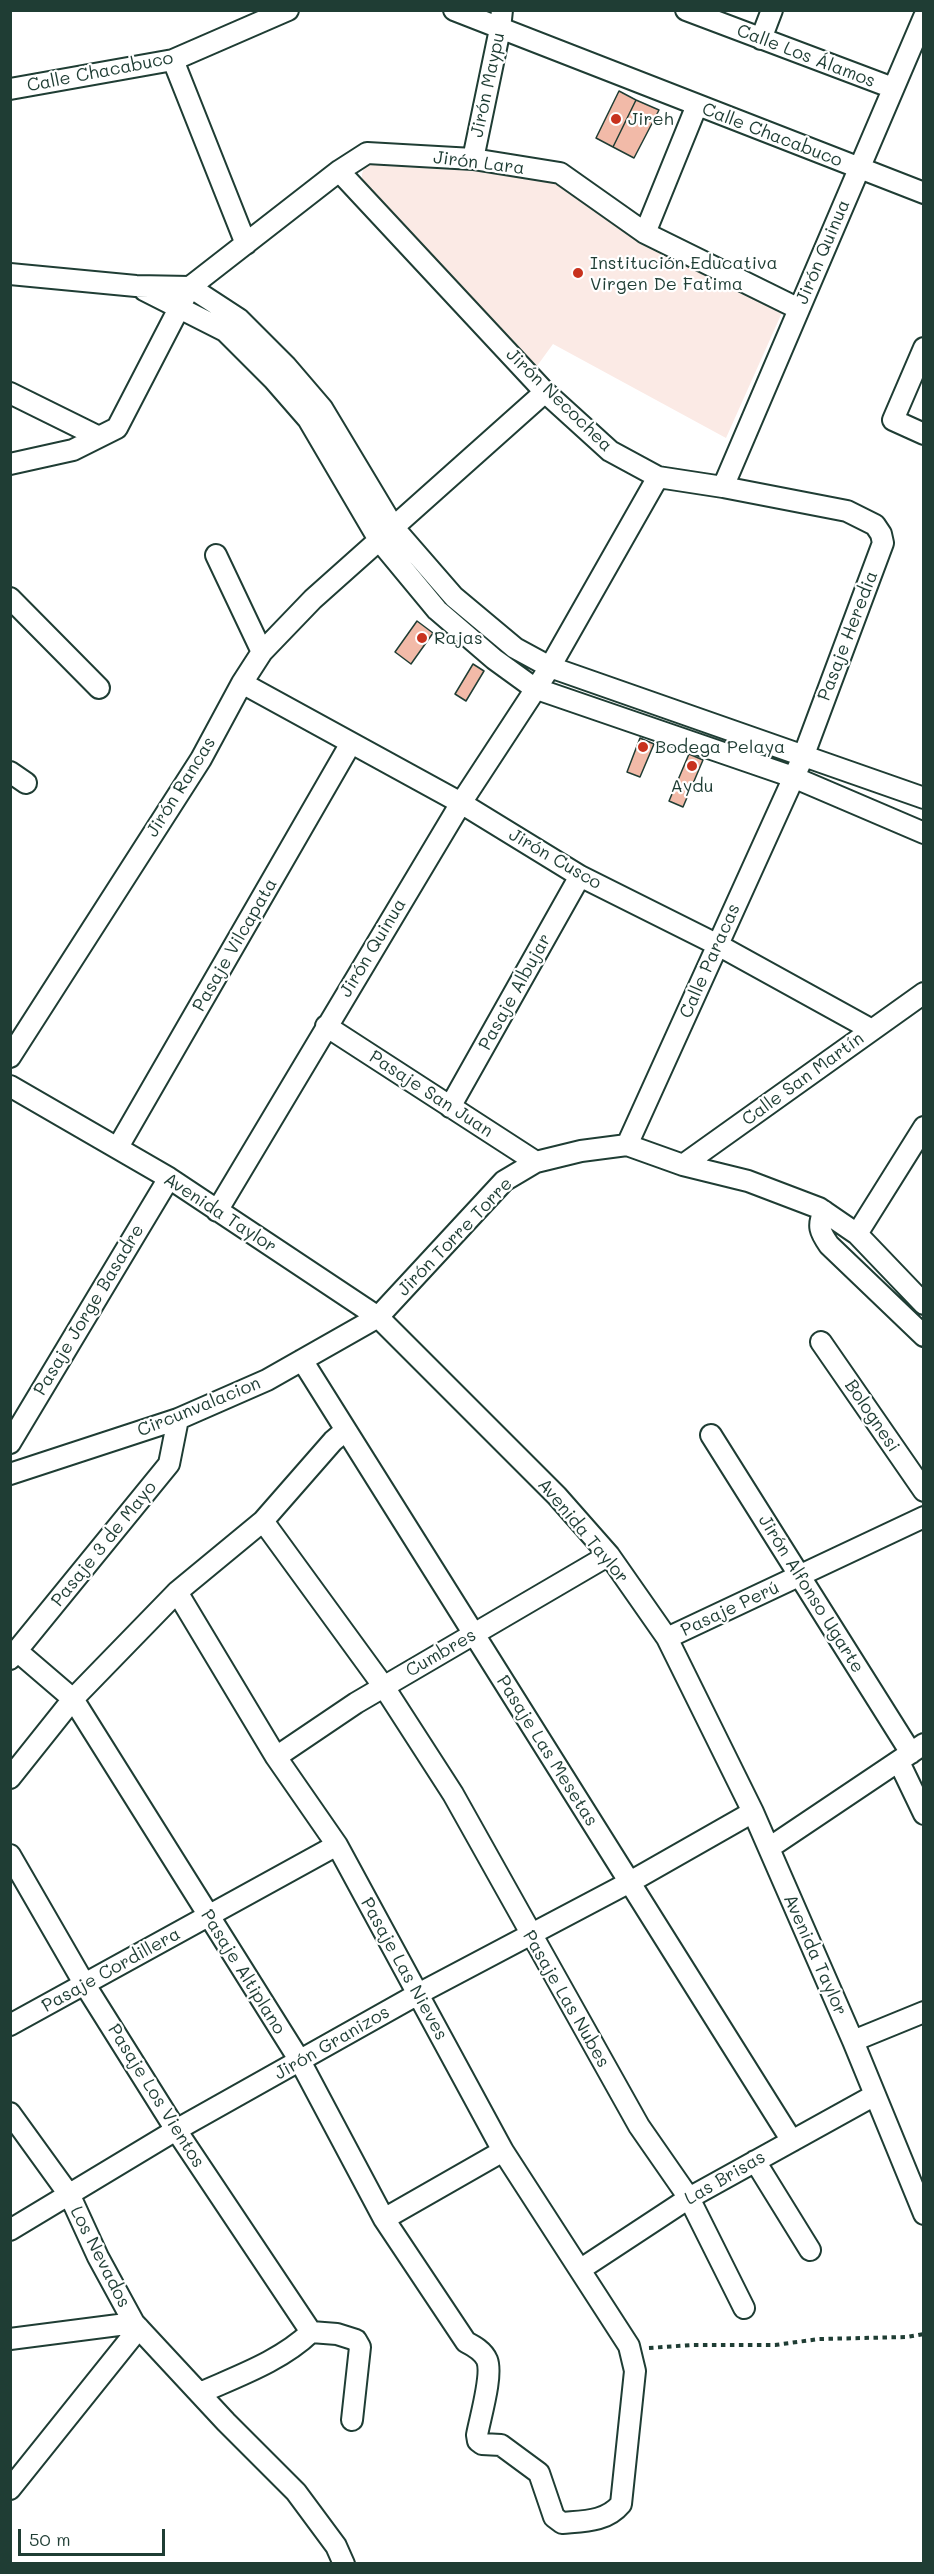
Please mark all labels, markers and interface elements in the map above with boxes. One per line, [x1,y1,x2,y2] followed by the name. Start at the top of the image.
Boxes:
[734,20,878,92] street label: Calle Los Álamos
[466,31,510,139] street label: Jirón Maypu
[25,47,175,97] street label: Calle Chacabuco
[699,98,845,172] street label: Calle Chacabuco
[628,108,674,130] place label: Jireh
[609,112,623,126] marker: Jireh
[432,147,526,179] street label: Jirón Lara
[791,197,855,307] street label: Jirón Quinua
[590,252,778,294] place label: Institución Educativa Virgen De Fatima
[571,266,585,280] marker: Institución Educativa Virgen De Fatima
[501,344,617,456] street label: Jirón Necochea
[813,568,883,704] street label: Pasaje Heredia
[434,627,483,649] place label: Rajas
[415,631,429,645] marker: Rajas
[142,733,220,841] street label: Jirón Rancas
[655,736,785,758] place label: Bodega Pelaya
[636,740,650,754] marker: Bodega Pelaya
[685,759,699,773] marker: Aydu
[670,775,714,797] place label: Aydu
[505,824,605,894] street label: Jirón Cusco
[188,875,282,1015] street label: Pasaje Vilcapata
[335,895,411,1001] street label: Jirón Quinua
[675,900,745,1022] street label: Calle Paracas
[474,930,556,1054] street label: Pasaje Albujar
[738,1028,868,1130] street label: Calle San Martín
[365,1046,497,1142] street label: Pasaje San Juan
[160,1169,280,1257] street label: Avenida Taylor
[393,1173,517,1301] street label: Jirón Torre Torre
[29,1220,149,1400] street label: Pasaje Jorge Basadre
[134,1372,264,1442] street label: Circunvalacion
[840,1376,904,1456] street label: Bolognesi
[533,1474,633,1588] street label: Avenida Taylor
[47,1477,161,1611] street label: Pasaje 3 de Mayo
[754,1511,868,1677] street label: Jirón Alfonso Ugarte
[677,1577,783,1641] street label: Pasaje Perú
[402,1624,480,1682] street label: Cumbres
[492,1672,602,1830] street label: Pasaje Las Mesetas
[779,1891,851,2019] street label: Avenida Taylor
[356,1894,452,2044] street label: Pasaje Las Nieves
[196,1906,290,2038] street label: Pasaje Altiplano
[38,1923,184,2017] street label: Pasaje Cordillera
[518,1927,614,2071] street label: Pasaje Las Nubes
[271,2001,393,2085] street label: Jirón Granizos
[103,2020,209,2172] street label: Pasaje Los Vientos
[681,2146,769,2210] street label: Las Brisas
[65,2203,135,2311] street label: Los Nevados
[21,2517,168,2555] scale bar
[29,2527,71,2551] text: 50 m

